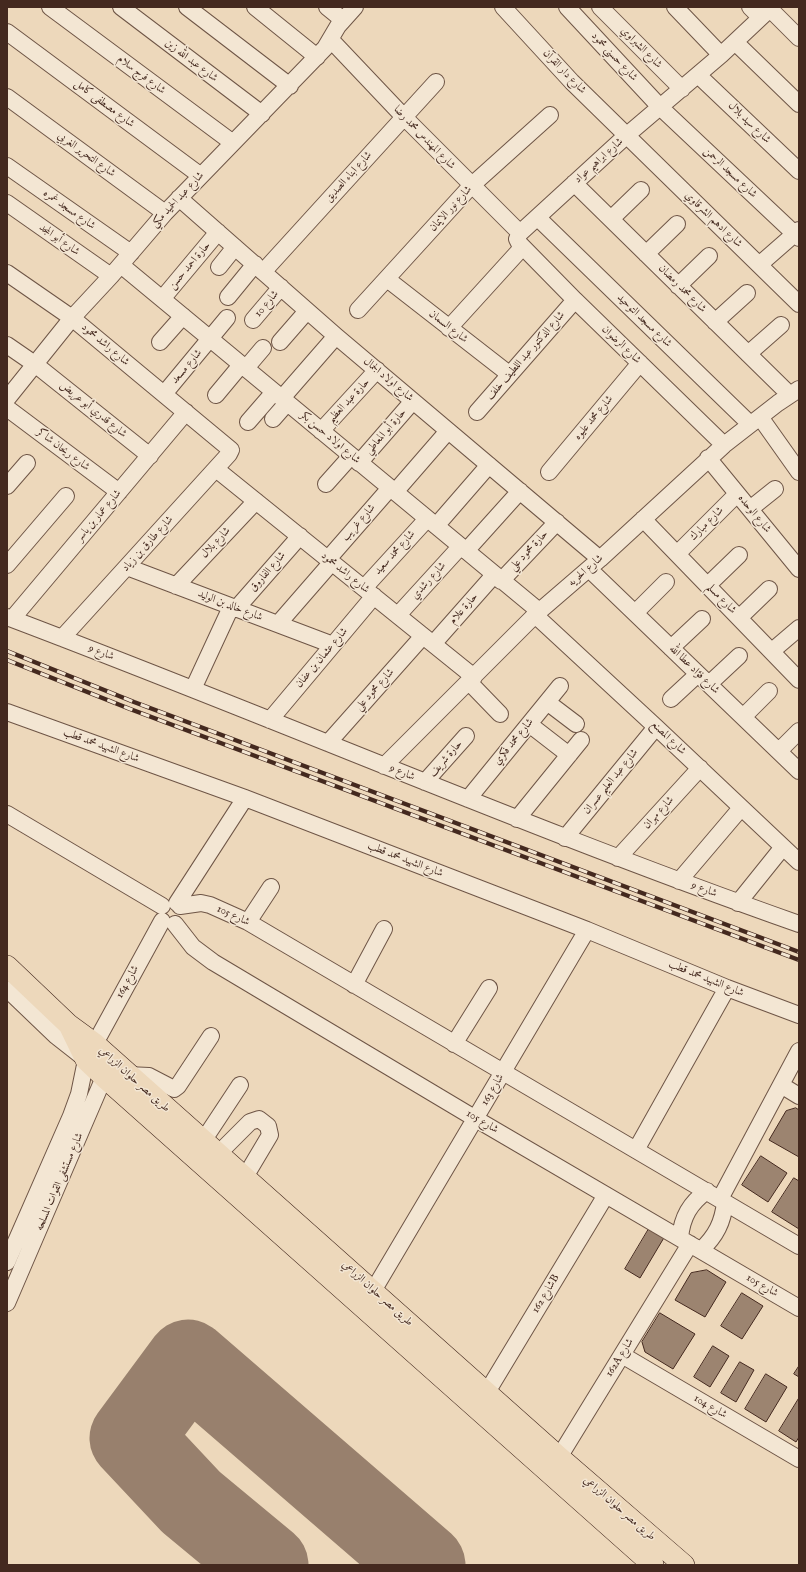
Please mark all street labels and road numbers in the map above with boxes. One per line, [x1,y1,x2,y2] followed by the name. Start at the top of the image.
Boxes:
[617,24,665,72] street label: شارع الشبراوي
[588,30,640,84] street label: شارع حسني محمود
[162,37,220,85] street label: شارع عبد الله زين
[540,47,588,97] street label: شارع دار القرآن
[114,53,168,97] street label: شارع فرج سلام
[71,77,137,131] street label: شارع مصطفى كامل
[725,99,773,147] street label: شارع سيد بلال
[390,103,458,173] street label: شارع المهندس محمد رضا
[54,129,118,181] street label: شارع التحرير الغربي
[572,136,626,186] street label: شارع ابراهيم عواد
[701,145,759,201] street label: شارع مسجد الرحمن
[323,149,375,205] street label: شارع ابناء الصديق
[149,169,207,231] street label: شارع عبد الحميد مكي
[427,183,475,235] street label: شارع نور الايمان
[40,187,98,233] street label: شارع مسجد غمره
[681,189,745,251] street label: شارع ادهم الشرقاوي
[36,221,82,259] street label: شارع أبو المجد
[166,239,214,293] street label: حارة احمد حسن
[655,262,709,316] street label: شارع محمد رمضان
[252,288,282,320] street label: شارع 10
[614,291,674,351] street label: شارع مسجد التوحيد
[426,308,470,346] street label: شارع السمان
[484,309,568,403] street label: شارع الدكتور عبد اللطيف خلف
[78,321,132,369] street label: شارع راشد محمود
[599,323,643,367] street label: شارع الرضوان
[169,347,205,387] street label: شارع مسعد
[360,355,416,405] street label: شارع اولاد الجمال
[325,376,373,426] street label: حارة عبد العظيم
[57,379,129,441] street label: شارع قدري أبو عريض
[572,393,616,443] street label: شارع محمد عليوه
[363,406,409,458] street label: حارة أبو المعاطي
[297,409,363,467] street label: شارع اولاد حسن بكر
[34,426,92,474] street label: شارع ريحان شاكر
[73,487,125,545] street label: شارع عمار بن ياسر
[735,492,773,536] street label: شارع الوحده
[339,502,379,544] street label: شارع غريب
[687,504,727,544] street label: شارع مبارك
[120,513,176,575] street label: شارع طارق بن زياد
[198,525,234,561] street label: شارع بلال
[372,528,418,578] street label: شارع محمد سعيد
[507,528,551,574] street label: حارة محمود علي
[247,549,289,595] street label: شارع الفاروق
[318,549,372,597] street label: شارع راشد محمود
[566,552,606,590] street label: شارع الحريه
[409,560,449,602] street label: شارع رشدي
[703,581,739,617] street label: شارع مسلم
[196,588,264,624] street label: شارع خالد بن الوليد
[447,591,481,627] street label: حارة علام
[293,625,351,691] street label: شارع عثمان بن عفان
[86,642,116,664] street label: شارع 9
[666,643,722,697] street label: شارع فؤاد عطا الله
[353,666,397,714] street label: شارع محمود علي
[491,716,537,768] street label: شارع محمد فكري
[648,718,688,758] street label: شارع المصنع
[61,726,141,766] street label: شارع الشهيد محمد قطب
[426,738,466,780] street label: حارة شريف
[581,747,641,817] street label: شارع عبد العليم عسران
[387,762,417,784] street label: شارع 9
[641,794,677,832] street label: شارع مهران
[365,840,445,880] street label: شارع الشهيد محمد قطب
[689,879,719,901] street label: شارع 9
[214,903,252,929] street label: شارع 105
[666,958,746,1000] street label: شارع الشهيد محمد قطب
[114,963,142,1001] street label: شارع 164
[96,1044,172,1116] street label: طريق مصر حلوان الزراعي
[479,1072,507,1108] street label: شارع 163
[464,1107,500,1137] street label: شارع 105
[33,1131,87,1233] street label: شارع مستشفى القوات المسلحه
[339,1258,415,1330] street label: طريق مصر حلوان الزراعي
[529,1272,563,1316] street label: شارع 162B
[744,1272,780,1300] street label: شارع 105
[603,1336,637,1380] street label: 162A شارع
[691,1392,729,1422] street label: شارع 104
[580,1474,658,1544] street label: طريق مصر حلوان الزراعي

